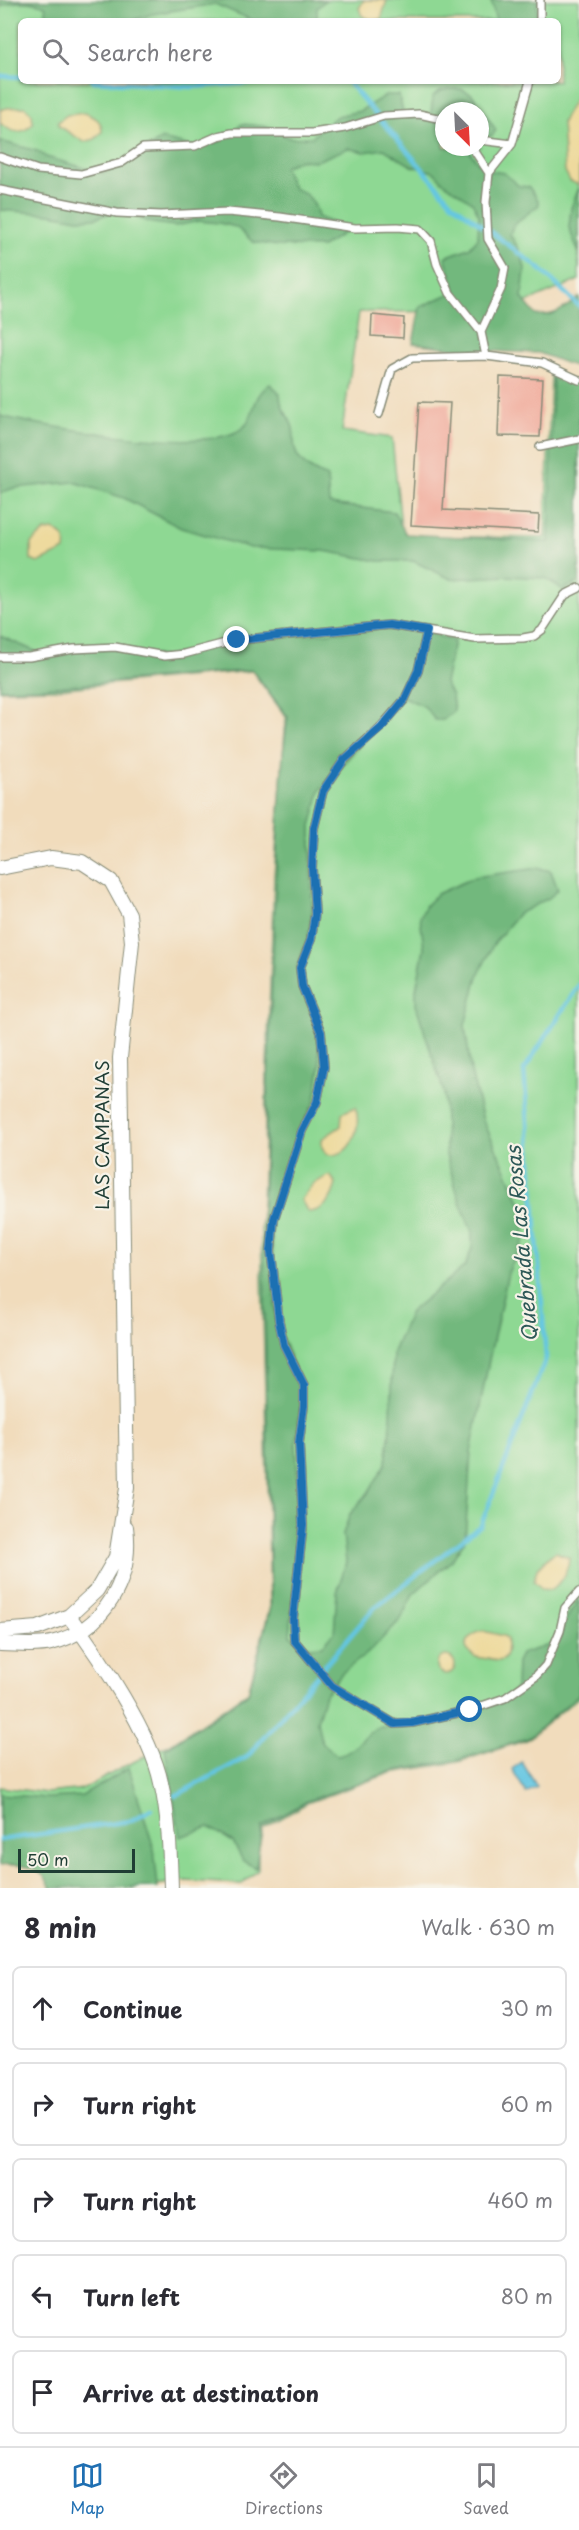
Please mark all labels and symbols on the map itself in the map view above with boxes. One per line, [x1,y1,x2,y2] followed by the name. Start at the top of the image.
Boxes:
[435,102,489,156] north arrow
[223,626,249,652] route end
[88,1060,115,1210] street label: LAS CAMPANAS
[497,1143,545,1343] water label: Quebrada Las Rosas
[456,1696,482,1722] route start
[18,1846,135,1874] scale bar

